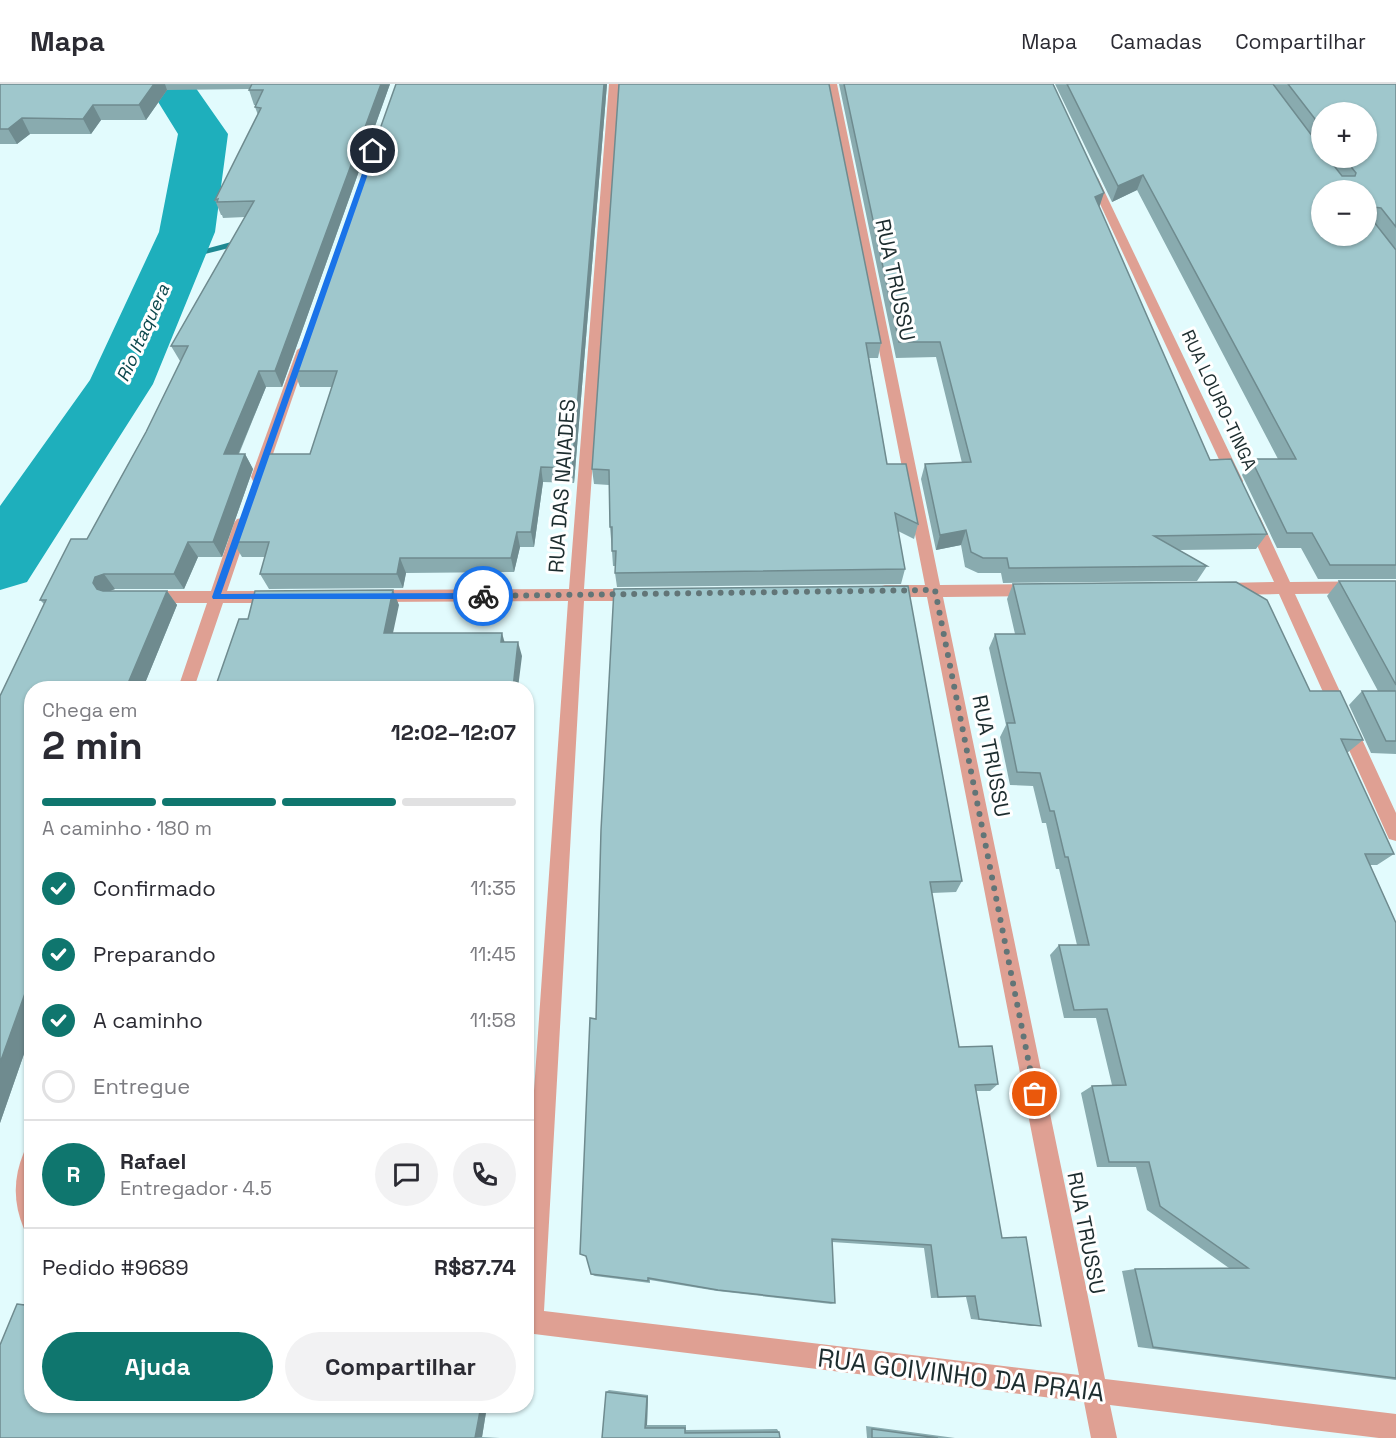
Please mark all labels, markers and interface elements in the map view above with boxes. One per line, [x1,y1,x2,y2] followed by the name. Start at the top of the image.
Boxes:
[30,23,105,59] text: Mapa
[1021,28,1077,55] text: Mapa
[1110,28,1202,55] text: Camadas
[1235,28,1366,55] text: Compartilhar
[1311,102,1377,246] map controls
[1311,102,1377,168] button: +
[347,125,398,176] pin
[356,134,389,167] icon: home
[1311,180,1377,246] button: −
[869,216,922,343] street label: RUA TRUSSU
[111,280,175,385] water label: Rio Itaquera
[1177,326,1262,474] street label: RUA LOURO-TINGA
[542,398,581,574] street label: RUA DAS NAIADES
[453,566,513,626] courier
[467,580,500,613] icon: bike
[966,692,1017,819] street label: RUA TRUSSU
[42,697,137,723] text: Chega em
[391,718,516,746] text: 12:02–12:07
[42,721,143,770] text: 2 min
[42,815,212,841] text: A caminho · 180 m
[42,872,75,905] icon: check
[93,874,216,902] text: Confirmado
[470,875,516,901] text: 11:35
[42,938,75,971] icon: check
[93,940,216,968] text: Preparando
[470,941,516,967] text: 11:45
[42,1004,75,1037] icon: check
[93,1006,203,1034] text: A caminho
[470,1007,516,1033] text: 11:58
[1009,1068,1060,1119] pin
[93,1072,190,1100] text: Entregue
[1018,1077,1051,1110] icon: bag
[375,1143,438,1206] button: chat
[453,1143,516,1206] button: phone
[120,1147,186,1175] text: Rafael
[67,1160,80,1188] text: R
[1061,1169,1112,1296] street label: RUA TRUSSU
[120,1175,272,1201] text: Entregador · 4.5
[42,1253,189,1281] text: Pedido #9689
[434,1253,516,1281] text: R$87.74
[42,1332,273,1401] button: Ajuda
[285,1332,516,1401] button: Compartilhar
[816,1341,1106,1409] street label: RUA GOIVINHO DA PRAIA

